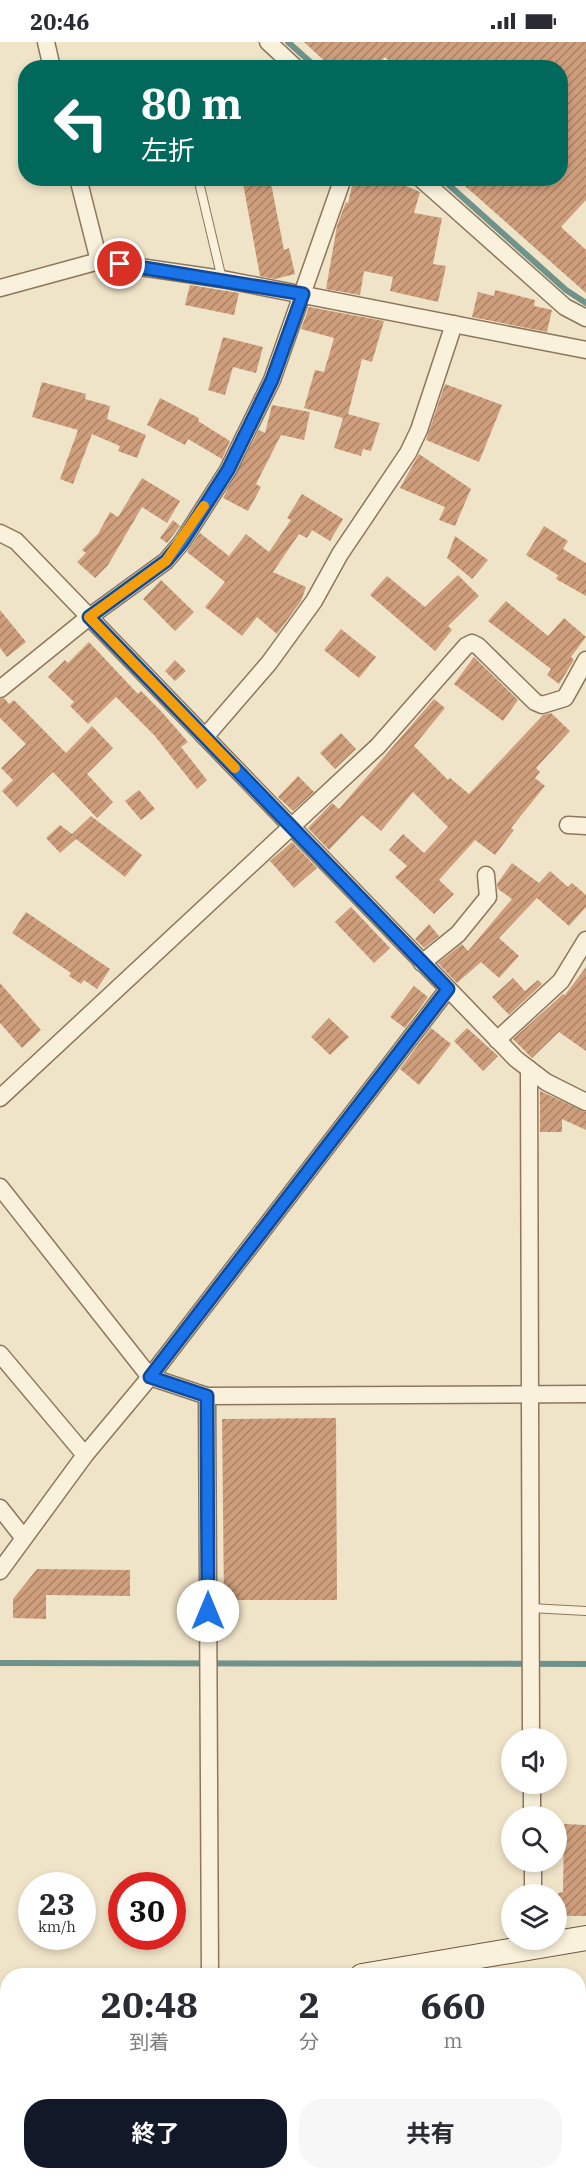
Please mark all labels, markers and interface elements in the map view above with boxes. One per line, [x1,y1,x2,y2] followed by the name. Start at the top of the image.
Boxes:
[30,7,89,36] text: 20:46
[141,76,242,131] text: 80 m
[42,84,120,162] icon: left
[141,132,195,167] text: 左折
[94,238,145,289] pin
[103,247,136,280] icon: arrive
[176,1579,240,1643] position arrow
[501,1728,567,1950] map controls
[501,1728,567,1794] button: sound
[501,1806,567,1872] button: search
[108,1872,186,1950] speed limit sign: 30
[39,1884,75,1923] text: 23
[501,1884,567,1950] button: layers
[38,1917,76,1936] text: km/h
[101,1981,198,2028] text: 20:48
[298,1981,320,2028] text: 2
[421,1982,485,2029] text: 660
[443,2027,463,2054] text: m
[129,2028,169,2055] text: 到着
[299,2028,319,2055] text: 分
[24,2099,287,2168] button: 終了
[299,2099,562,2168] button: 共有

